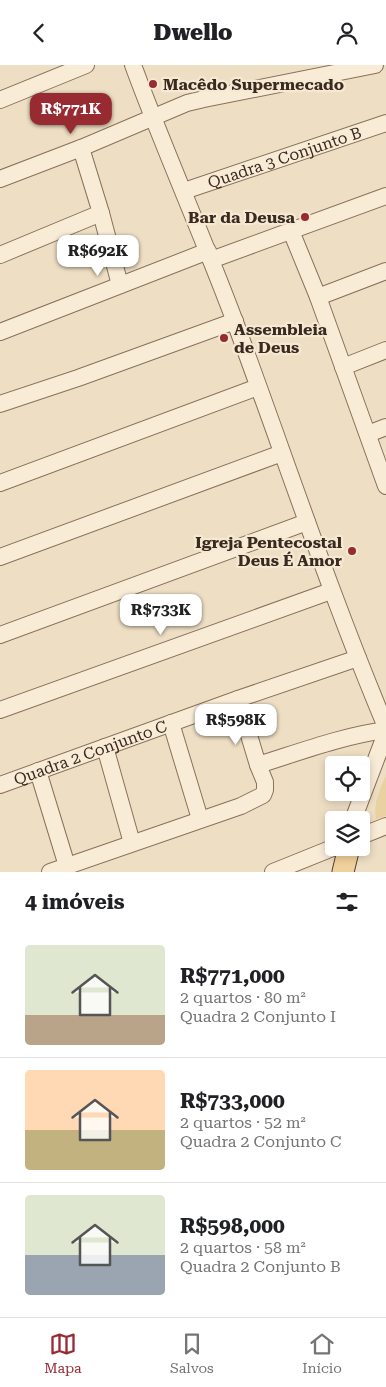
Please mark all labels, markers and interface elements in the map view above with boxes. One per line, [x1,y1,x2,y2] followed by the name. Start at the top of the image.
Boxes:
[25,19,53,47] icon: back
[333,19,361,47] icon: person
[154,20,232,45] text: Dwello
[163,75,344,94] place label: Macêdo Supermecado
[147,78,159,90] marker: Macêdo Supermecado
[30,93,112,135] pin: R$771K
[41,99,101,118] text: R$771K
[205,123,364,192] street label: Quadra 3 Conjunto B
[188,208,296,227] place label: Bar da Deusa
[299,211,311,223] marker: Bar da Deusa
[57,235,139,277] pin: R$692K
[68,241,128,260] text: R$692K
[234,320,328,357] place label: Assembleia de Deus
[218,332,230,344] marker: Assembleia de Deus
[195,533,343,570] place label: Igreja Pentecostal Deus É Amor
[346,545,358,557] marker: Igreja Pentecostal Deus É Amor
[120,593,202,636] pin: R$733K
[131,600,191,619] text: R$733K
[195,703,277,746] pin: R$598K
[206,710,266,729] text: R$598K
[11,716,170,789] street label: Quadra 2 Conjunto C
[325,756,370,856] map controls
[325,756,370,801] button: locate
[325,811,370,856] button: layers
[333,888,361,916] icon: filters
[25,890,125,914] text: 4 imóveis
[180,964,285,988] text: R$771,000
[65,965,125,1025] icon: home
[180,988,306,1007] text: 2 quartos · 80 m²
[180,1007,336,1026] text: Quadra 2 Conjunto I
[180,1089,285,1113] text: R$733,000
[65,1090,125,1150] icon: home
[180,1113,306,1132] text: 2 quartos · 52 m²
[180,1132,342,1151] text: Quadra 2 Conjunto C
[180,1214,285,1238] text: R$598,000
[65,1215,125,1275] icon: home
[180,1238,306,1257] text: 2 quartos · 58 m²
[180,1257,341,1276] text: Quadra 2 Conjunto B
[44,1330,82,1376] tab: Mapa
[170,1330,214,1376] tab: Salvos
[302,1330,342,1376] tab: Início

